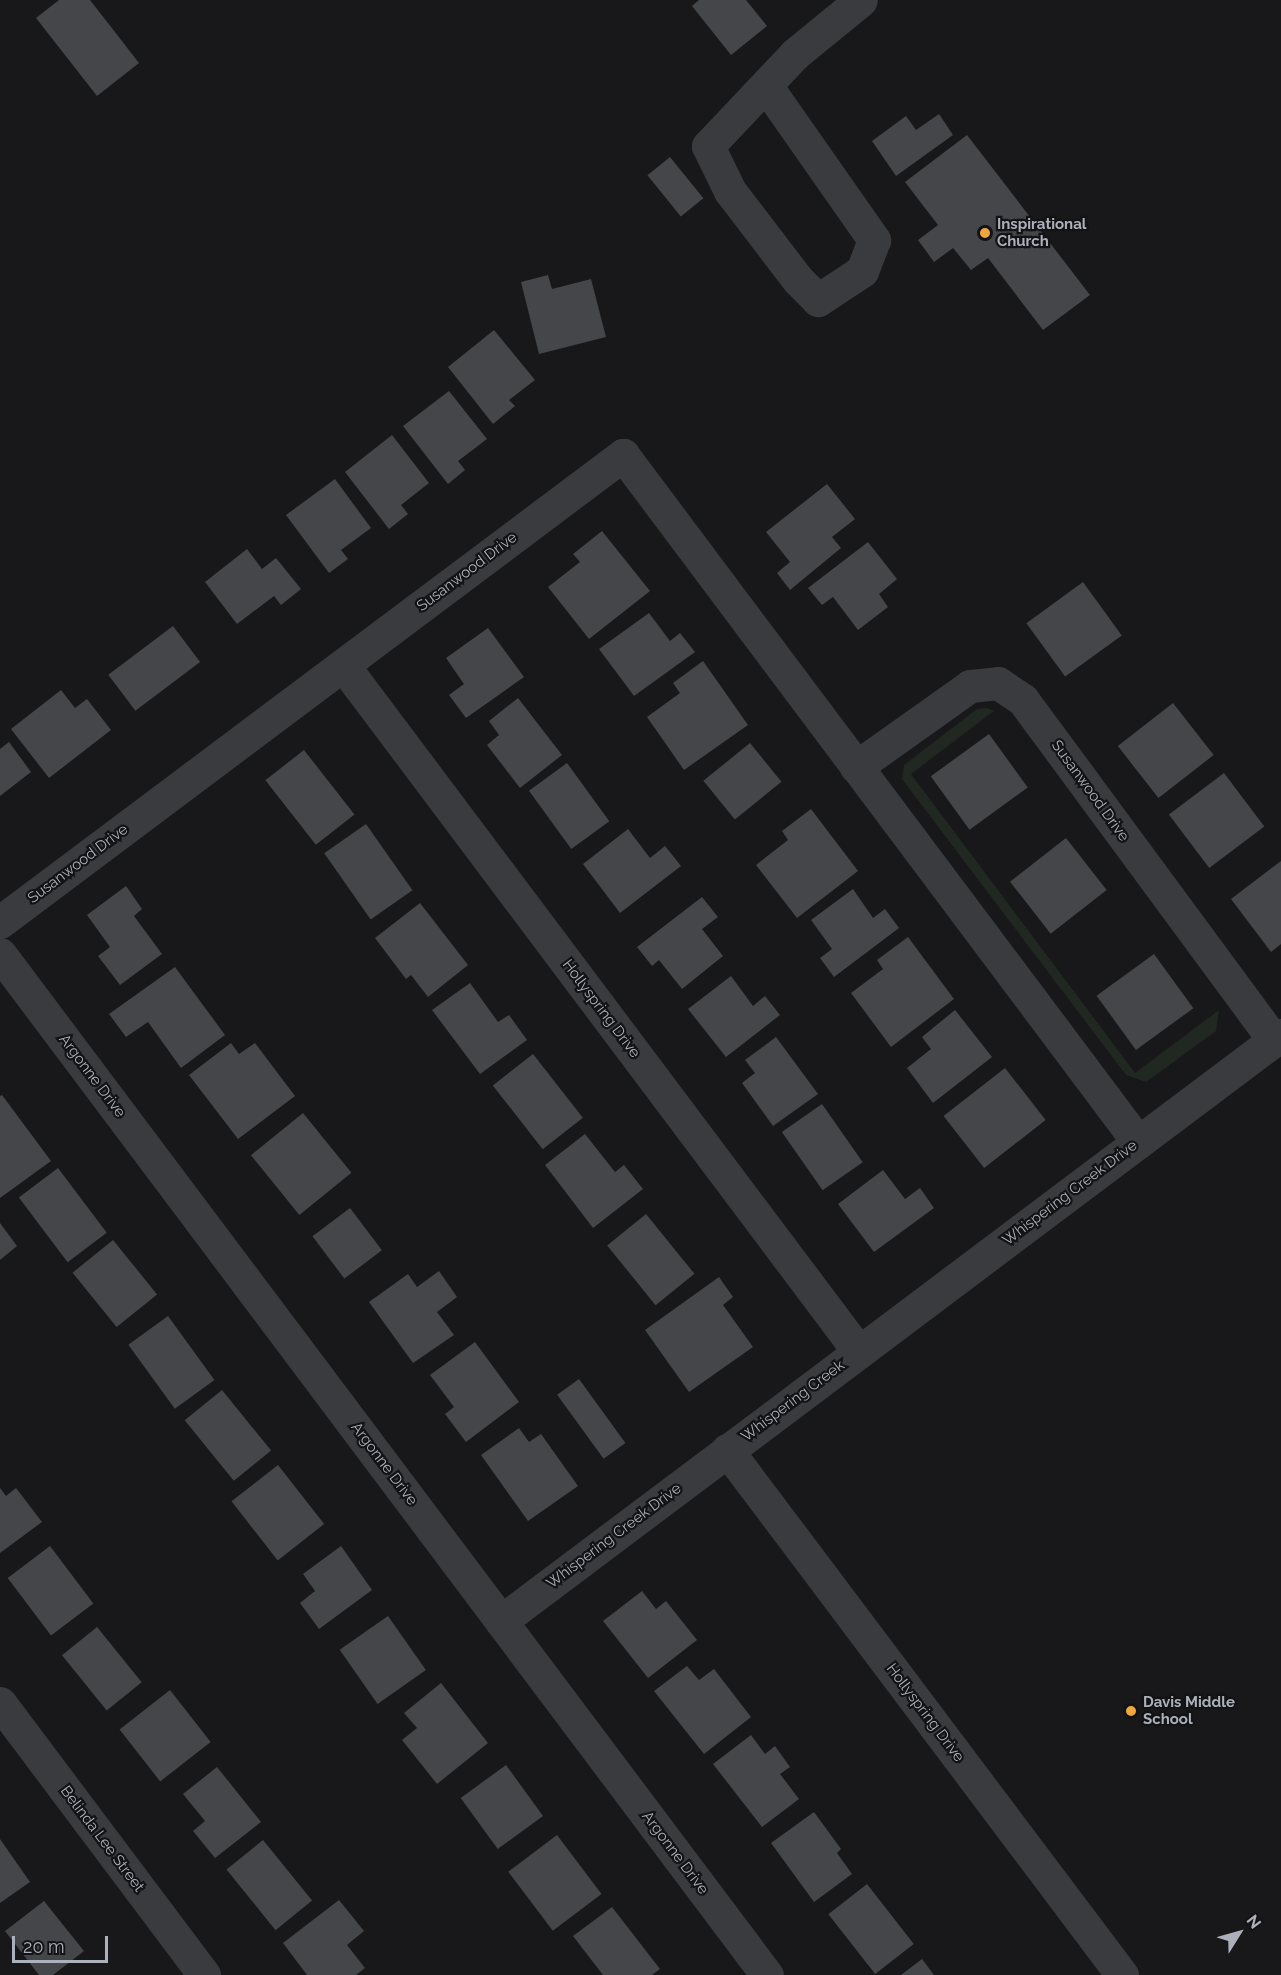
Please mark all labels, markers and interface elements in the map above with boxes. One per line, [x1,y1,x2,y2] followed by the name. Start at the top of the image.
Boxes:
[997,215,1086,250] place label: Inspirational Church
[978,226,992,240] marker: Inspirational Church
[413,528,521,616] street label: Susanwood Drive
[1047,737,1133,845] street label: Susanwood Drive
[24,820,132,908] street label: Susanwood Drive
[558,956,644,1062] street label: Hollyspring Drive
[55,1031,129,1121] street label: Argonne Drive
[999,1137,1141,1249] street label: Whispering Creek Drive
[738,1356,848,1446] street label: Whispering Creek
[347,1419,421,1509] street label: Argonne Drive
[543,1480,685,1592] street label: Whispering Creek Drive
[882,1660,968,1766] street label: Hollyspring Drive
[1143,1693,1235,1728] place label: Davis Middle School
[1124,1704,1138,1718] marker: Davis Middle School
[56,1783,148,1895] street label: Belinda Lee Street
[638,1808,712,1898] street label: Argonne Drive
[1209,1903,1269,1963] north arrow
[1243,1911,1265,1932] text: N
[15,1924,111,1962] scale bar
[23,1936,65,1957] text: 20 m

